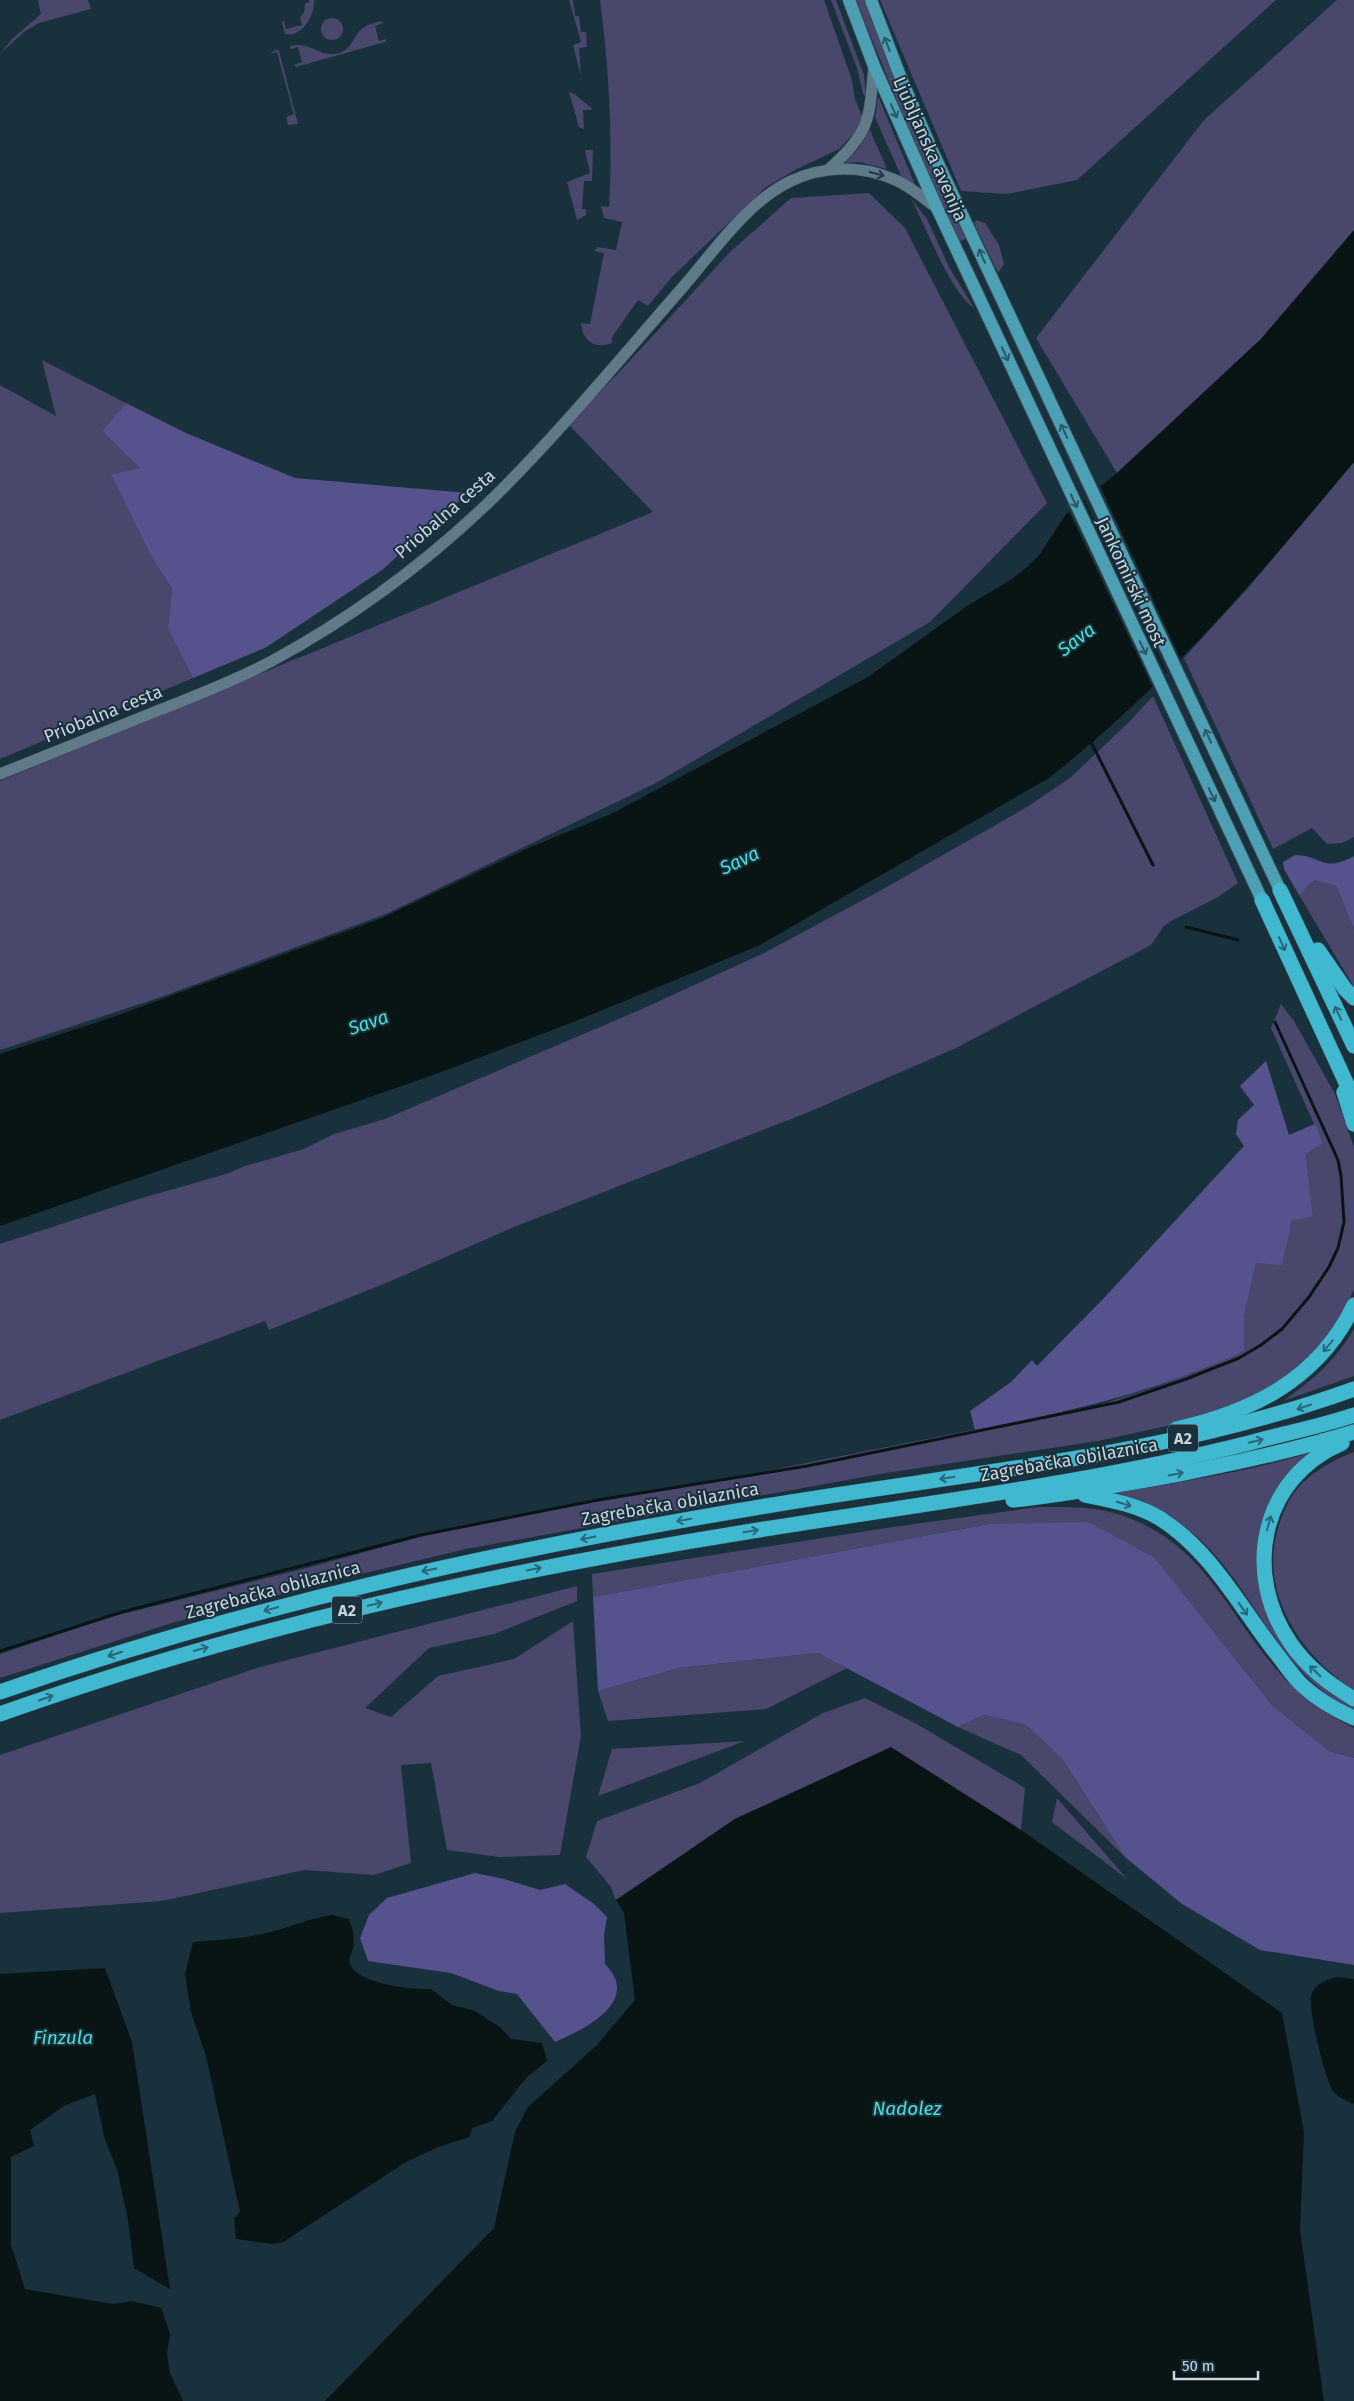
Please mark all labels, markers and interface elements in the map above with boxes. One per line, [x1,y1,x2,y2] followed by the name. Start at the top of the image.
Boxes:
[882,37,892,52] one-way arrow
[888,73,972,225] street label: Ljubljanska avenija
[889,103,899,118] one-way arrow
[868,170,884,179] one-way arrow
[976,249,986,264] one-way arrow
[1000,346,1010,361] one-way arrow
[1058,424,1068,439] one-way arrow
[390,464,500,564] street label: Priobalna cesta
[1069,493,1079,508] one-way arrow
[1091,514,1171,651] street label: Jankomirski most
[1052,618,1100,662] water label: Sava
[1139,640,1148,655] one-way arrow
[41,680,165,748] street label: Priobalna cesta
[1202,729,1212,744] one-way arrow
[1208,787,1217,802] one-way arrow
[715,841,763,880] water label: Sava
[1277,936,1287,951] one-way arrow
[344,1005,391,1040] water label: Sava
[1333,1005,1343,1020] one-way arrow
[1323,1339,1334,1352] one-way arrow
[1296,1403,1312,1412] one-way arrow
[1168,1425,1198,1452] road number: A2
[979,1434,1159,1486] street label: Zagrebačka obilaznica
[1248,1436,1264,1445] one-way arrow
[1167,1469,1183,1479] one-way arrow
[939,1473,955,1483] one-way arrow
[580,1478,760,1530] street label: Zagrebačka obilaznica
[1116,1499,1132,1509] one-way arrow
[677,1515,693,1525] one-way arrow
[1264,1515,1274,1531] one-way arrow
[742,1526,758,1536] one-way arrow
[581,1533,597,1543] one-way arrow
[183,1556,363,1624] street label: Zagrebačka obilaznica
[526,1564,542,1574] one-way arrow
[422,1566,438,1575] one-way arrow
[332,1596,362,1624] road number: A2
[367,1599,383,1608] one-way arrow
[1238,1601,1248,1615] one-way arrow
[264,1605,280,1614] one-way arrow
[193,1644,209,1654] one-way arrow
[108,1649,124,1659] one-way arrow
[1309,1665,1321,1677] one-way arrow
[38,1693,53,1702] one-way arrow
[33,2026,93,2049] water label: Finzula
[872,2097,942,2120] water label: Nadolez
[1174,2348,1258,2380] scale bar
[1182,2357,1215,2375] text: 50 m

